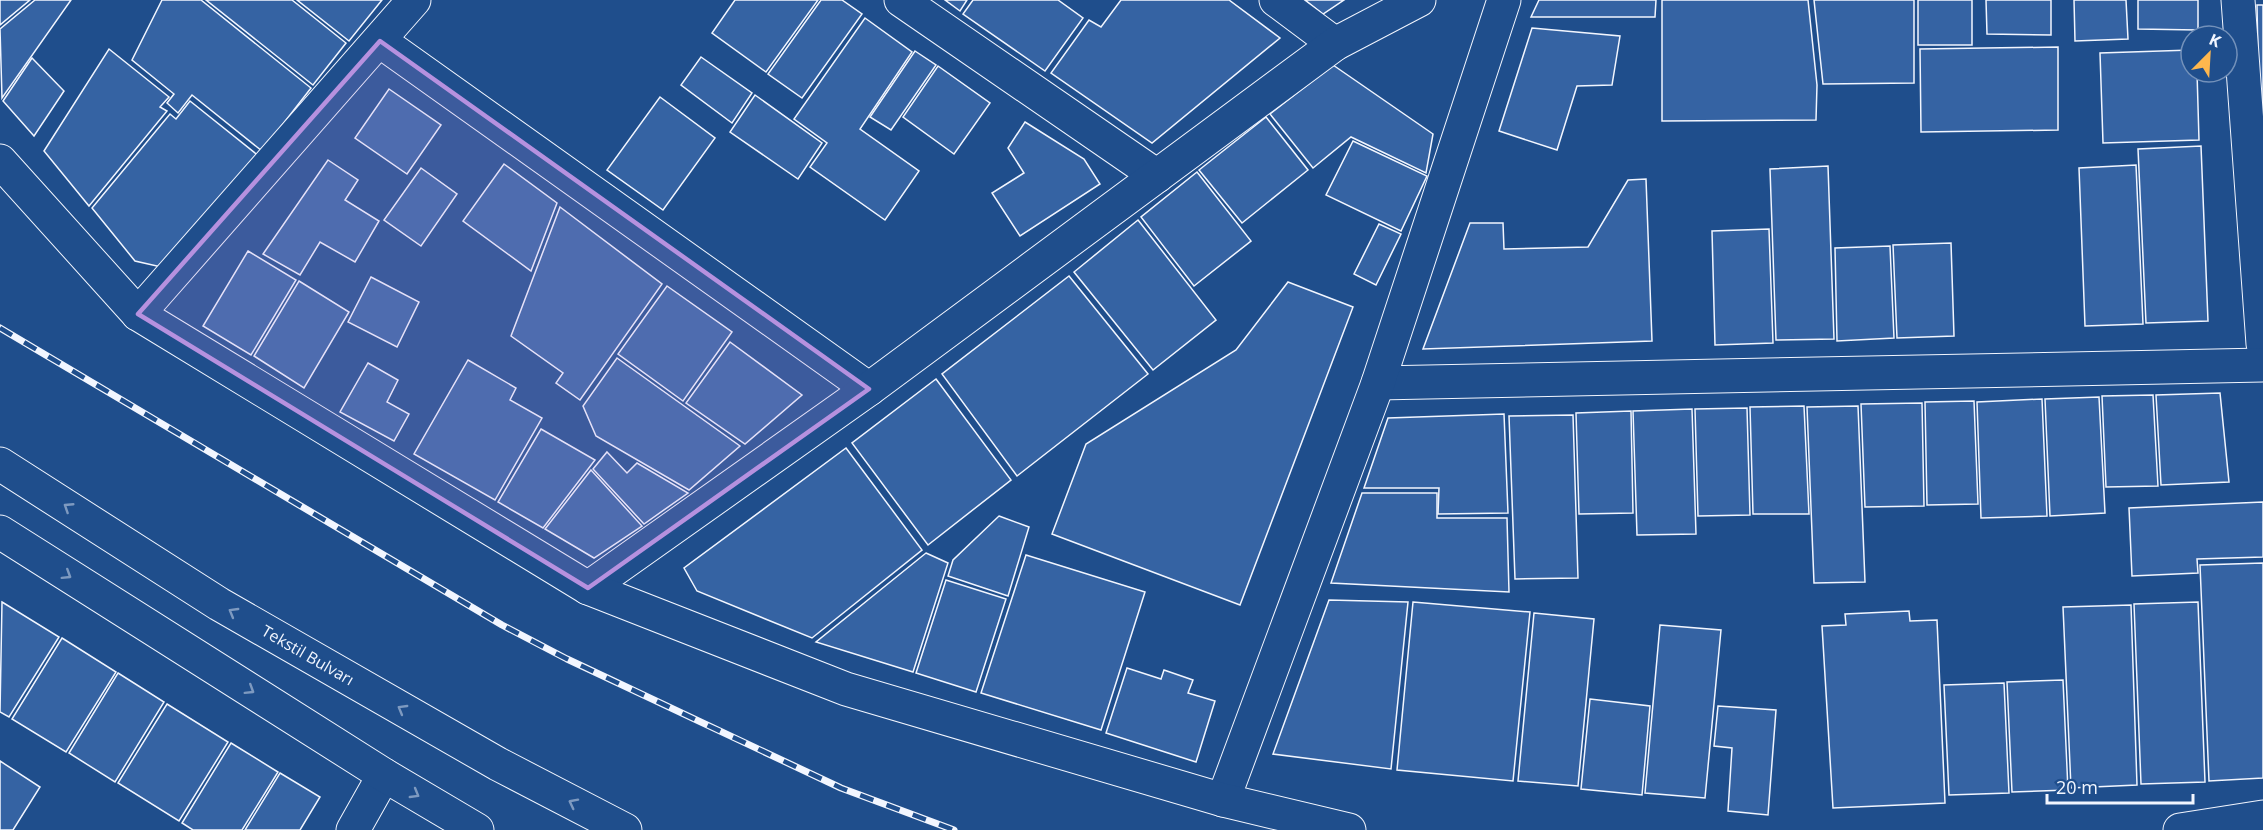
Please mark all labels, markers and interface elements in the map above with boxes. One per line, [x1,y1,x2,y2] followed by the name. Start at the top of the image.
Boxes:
[2179,24,2239,84] north arrow
[2206,28,2225,53] text: K
[64,503,74,515] one-way arrow
[61,567,71,579] one-way arrow
[229,607,239,619] one-way arrow
[258,620,358,690] street label: Tekstil Bulvarı
[243,683,254,694] one-way arrow
[398,705,408,716] one-way arrow
[2047,767,2192,805] scale bar
[2056,775,2098,799] text: 20 m
[409,786,419,798] one-way arrow
[568,799,579,810] one-way arrow

